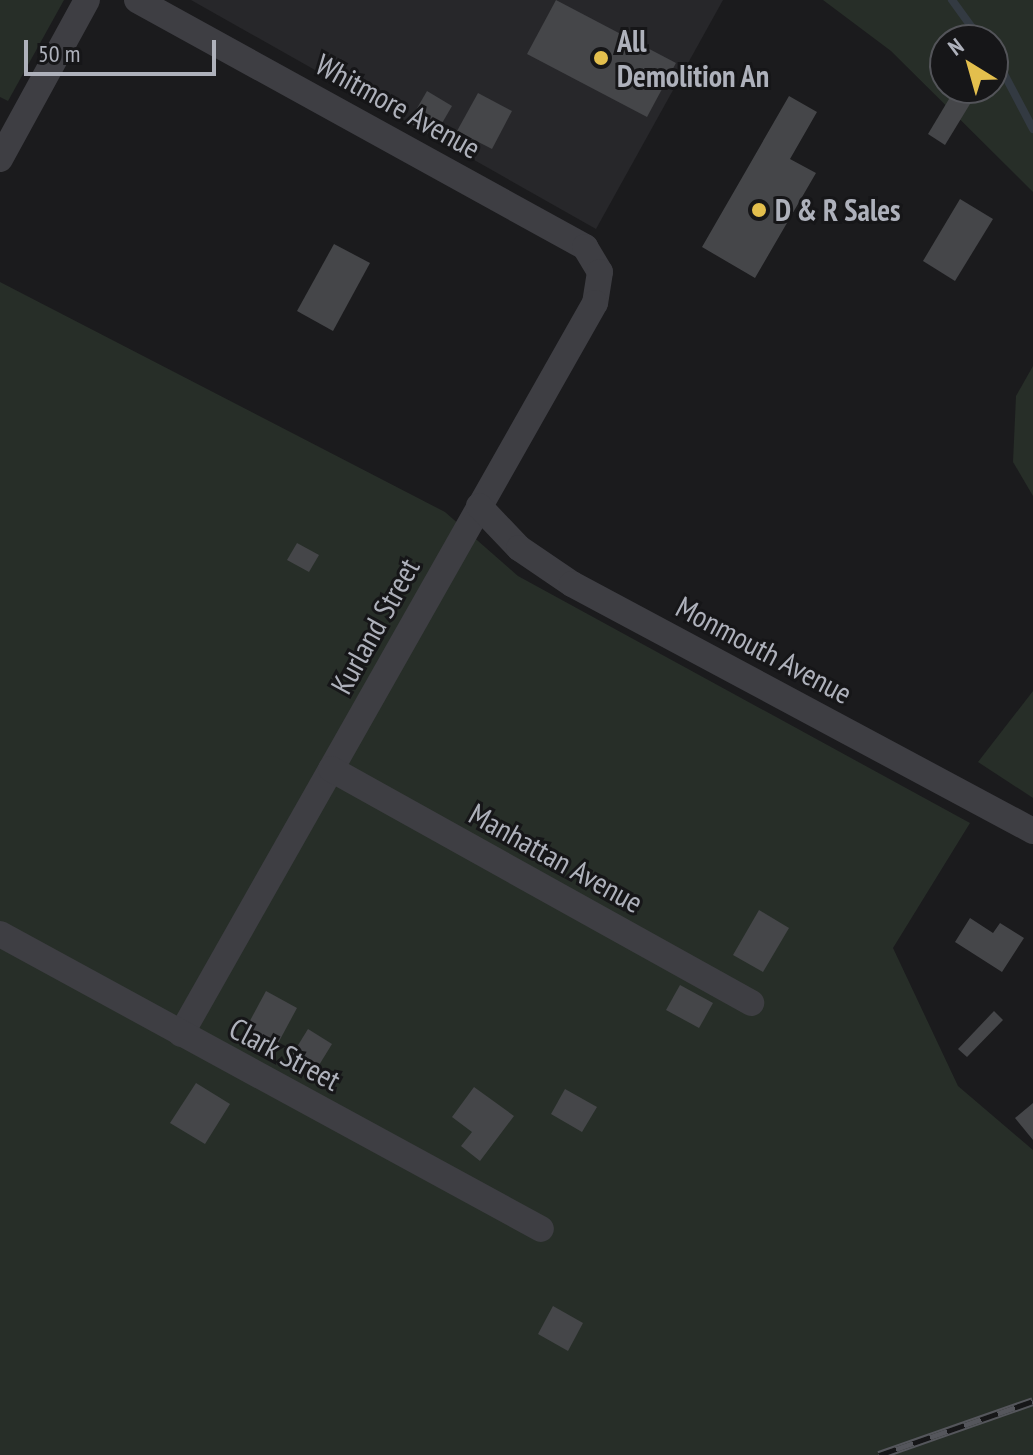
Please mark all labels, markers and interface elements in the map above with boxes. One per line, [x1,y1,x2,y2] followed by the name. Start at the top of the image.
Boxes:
[617,23,770,94] place label: All Demolition An
[28,24,220,74] scale bar
[929,24,1009,104] north arrow
[943,32,969,61] text: N
[38,38,80,69] text: 50 m
[309,46,487,166] street label: Whitmore Avenue
[592,49,610,67] marker: All Demolition An
[775,192,901,228] place label: D & R Sales
[750,201,768,219] marker: D & R Sales
[323,552,427,700] street label: Kurland Street
[670,588,858,712] street label: Monmouth Avenue
[463,795,649,921] street label: Manhattan Avenue
[223,1010,347,1098] street label: Clark Street

